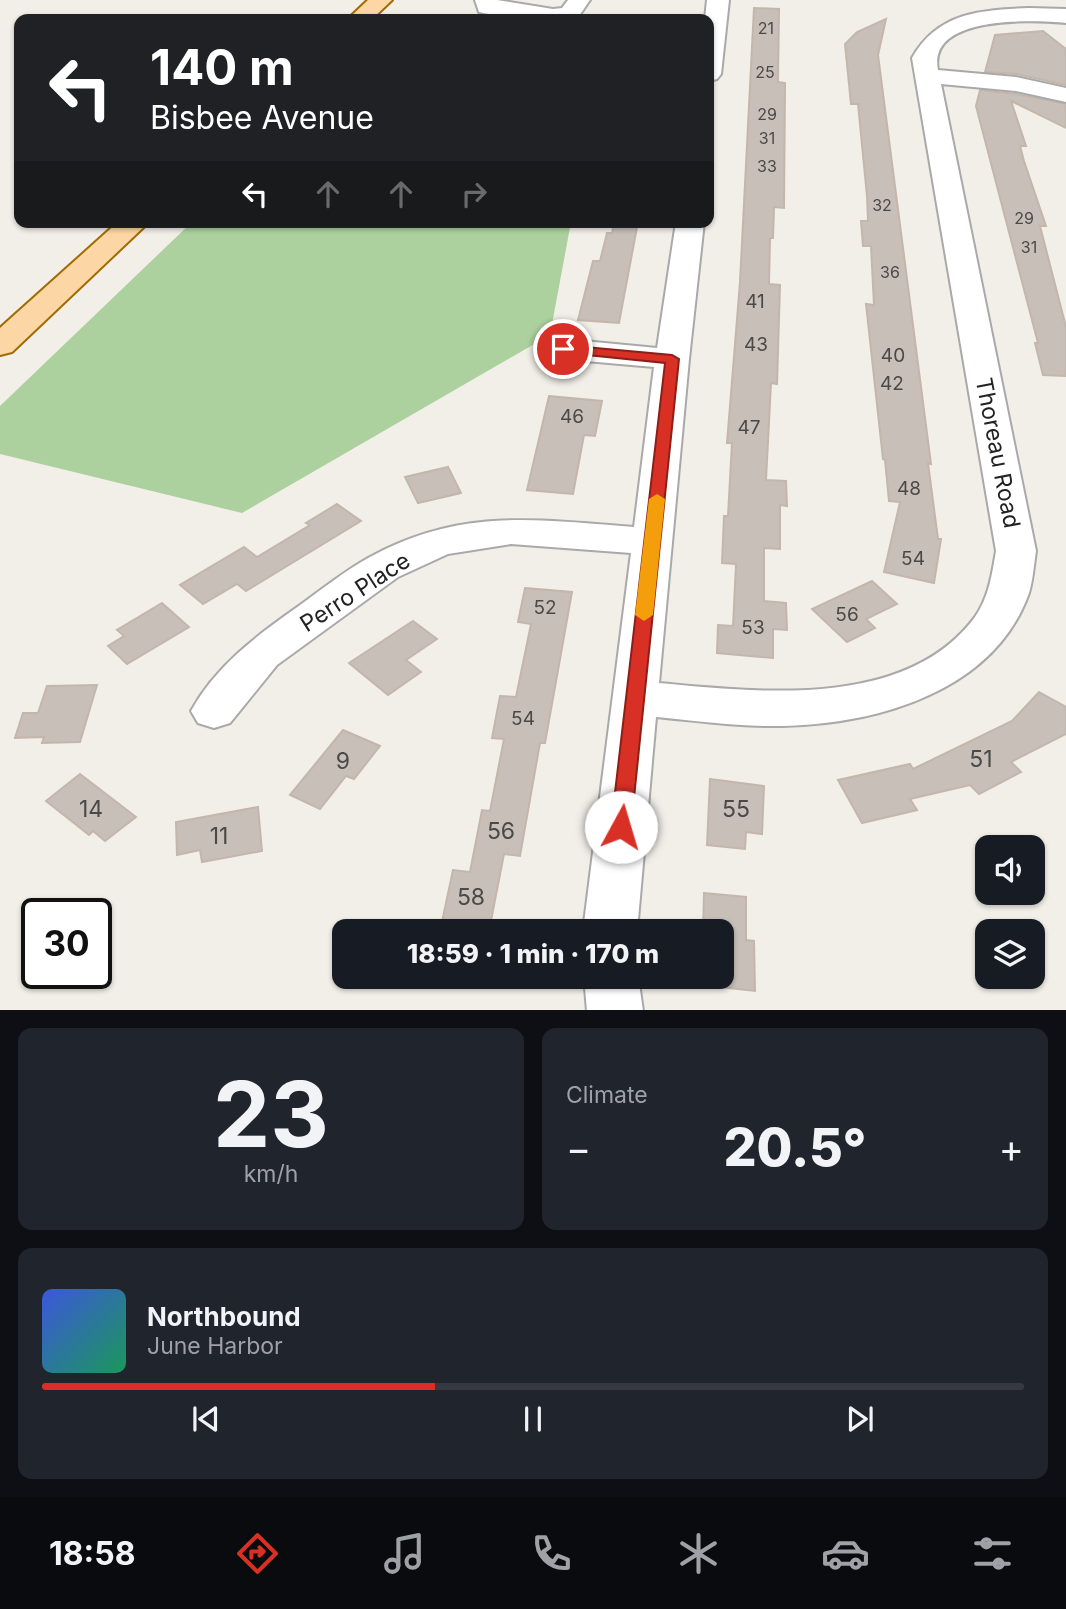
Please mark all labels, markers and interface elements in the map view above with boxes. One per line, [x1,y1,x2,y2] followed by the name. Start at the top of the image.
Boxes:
[758,18,774,38] house number: 21
[150,38,294,97] text: 140 m
[35,42,126,133] icon: left
[755,62,775,82] house number: 25
[150,98,374,137] text: Bisbee Avenue
[757,104,777,124] house number: 29
[759,128,775,148] house number: 31
[757,156,777,176] house number: 33
[236,175,274,213] icon: left
[309,175,347,213] icon: ahead
[382,175,420,213] icon: ahead
[455,175,493,213] icon: right
[872,195,892,215] house number: 32
[1014,208,1034,228] house number: 29
[1021,237,1037,257] house number: 31
[880,262,900,282] house number: 36
[745,290,765,313] house number: 41
[533,319,593,379] pin
[544,330,582,368] icon: arrive
[744,333,768,356] house number: 43
[881,344,905,367] house number: 40
[880,372,904,395] house number: 42
[970,375,1026,531] street label: Thoreau Road
[560,405,584,428] house number: 46
[737,416,761,439] house number: 47
[897,477,921,500] house number: 48
[295,546,415,638] street label: Perro Place
[901,547,925,570] house number: 54
[533,596,557,619] house number: 52
[835,603,859,626] house number: 56
[741,616,765,639] house number: 53
[511,707,535,730] house number: 54
[969,745,993,773] house number: 51
[336,747,350,775] house number: 9
[584,790,658,864] position arrow
[79,795,103,823] house number: 14
[722,795,750,823] house number: 55
[487,817,515,845] house number: 56
[210,822,228,850] house number: 11
[975,835,1045,989] map controls
[975,835,1045,905] button: sound
[457,883,485,911] house number: 58
[21,898,112,989] speed limit sign: 30
[975,919,1045,989] button: layers
[407,938,659,969] text: 18:59 · 1 min · 170 m
[213,1059,329,1169] text: 23
[566,1081,648,1109] text: Climate
[723,1116,867,1179] text: 20.5°
[566,1125,591,1171] text: −
[999,1125,1024,1171] text: +
[244,1160,298,1188] text: km/h
[147,1301,301,1332] text: Northbound
[147,1332,283,1360] text: June Harbor
[187,1400,225,1438] icon: previous
[514,1400,552,1438] icon: pause
[841,1400,879,1438] icon: next
[233,1529,282,1578] icon: directions
[380,1529,429,1578] icon: music
[527,1529,576,1578] icon: phone
[674,1529,723,1578] icon: climate
[821,1529,870,1578] icon: car
[968,1529,1017,1578] icon: filters
[49,1534,136,1573] text: 18:58

